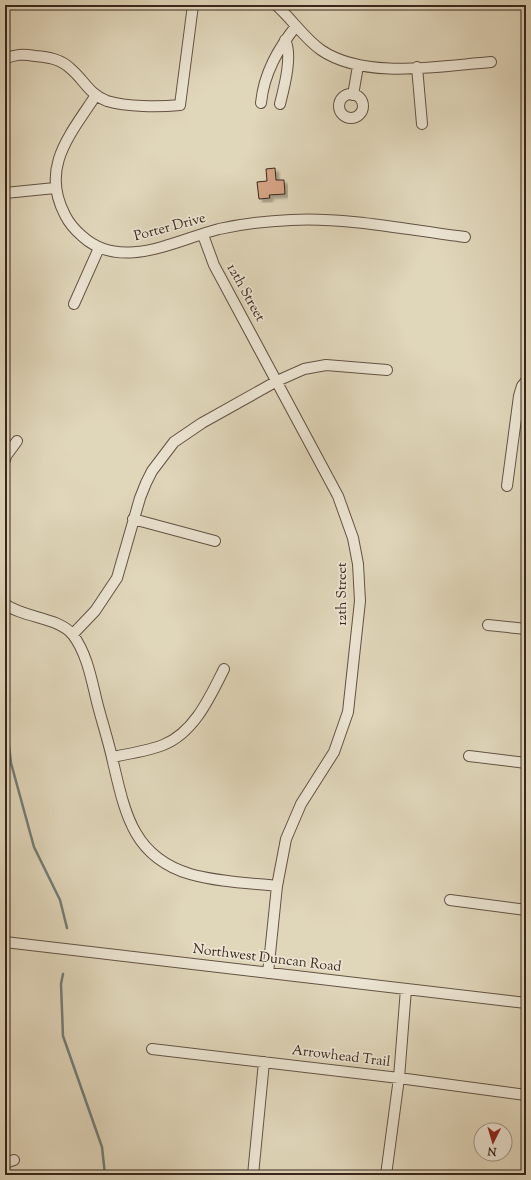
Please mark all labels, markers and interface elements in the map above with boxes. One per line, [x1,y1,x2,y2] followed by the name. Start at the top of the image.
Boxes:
[132,209,208,247] street label: Porter Drive
[221,260,269,326] street label: 12th Street
[333,562,353,626] street label: 12th Street
[192,940,342,978] street label: Northwest Duncan Road
[291,1041,392,1073] street label: Arrowhead Trail
[473,1122,513,1162] north arrow
[487,1143,498,1159] text: N

